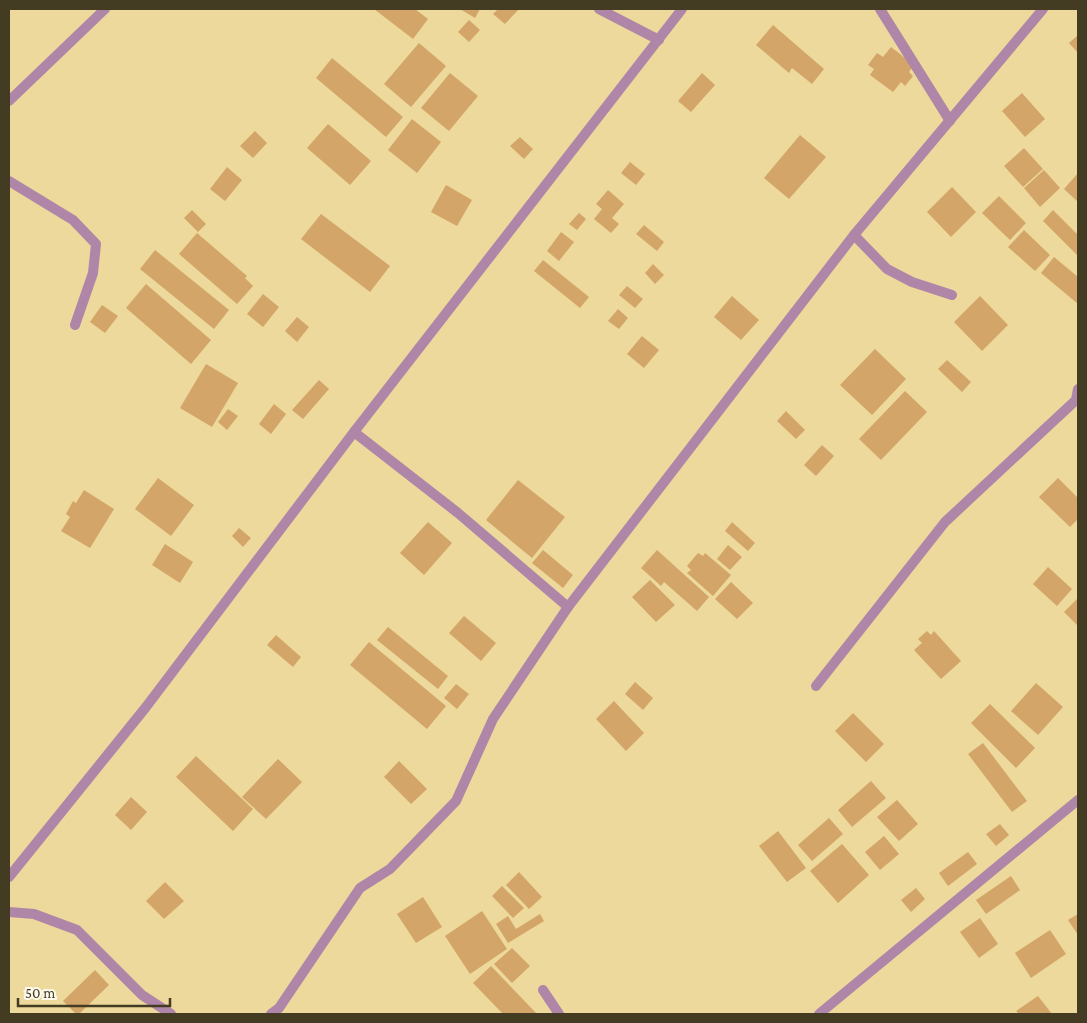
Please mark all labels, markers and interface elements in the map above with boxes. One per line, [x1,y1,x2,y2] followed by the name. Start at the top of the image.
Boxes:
[18,976,170,1008] scale bar
[25,985,55,1001] text: 50 m

